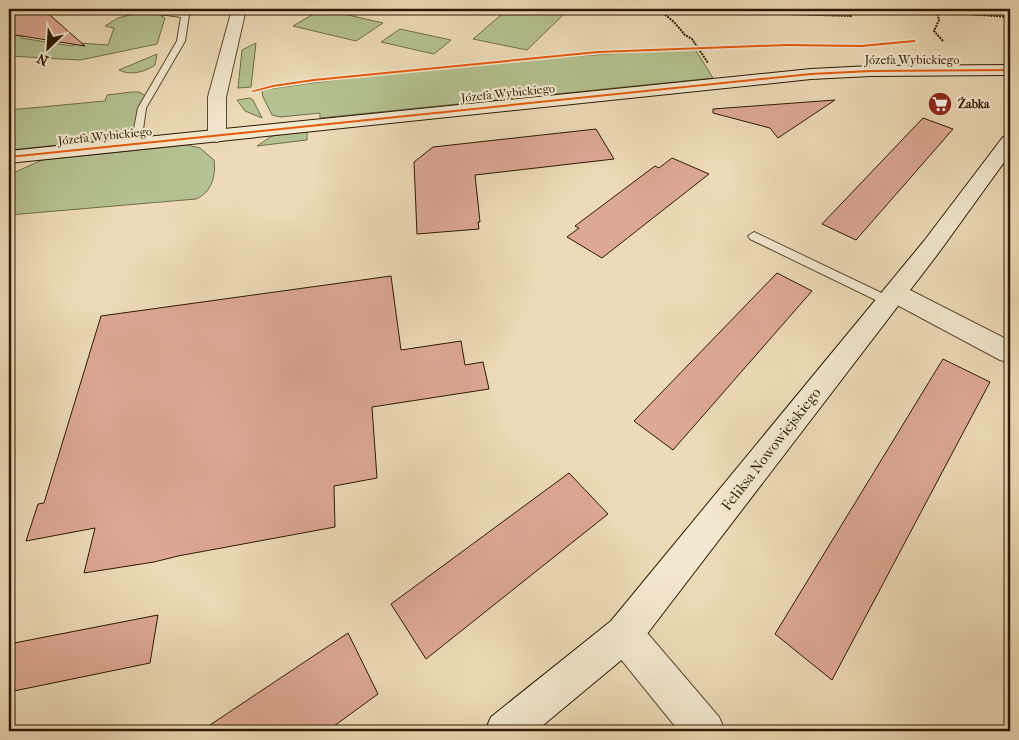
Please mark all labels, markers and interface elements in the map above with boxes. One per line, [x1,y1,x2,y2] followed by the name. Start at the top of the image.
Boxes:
[22,22,72,72] north arrow
[34,49,51,69] text: N
[864,53,959,67] street label: Józefa Wybickiego
[459,81,556,105] street label: Józefa Wybickiego
[927,91,953,117] supermarket icon: Żabka
[958,96,990,111] place label: Żabka
[56,124,153,148] street label: Józefa Wybickiego
[717,384,825,514] street label: Feliksa Nowowiejskiego

